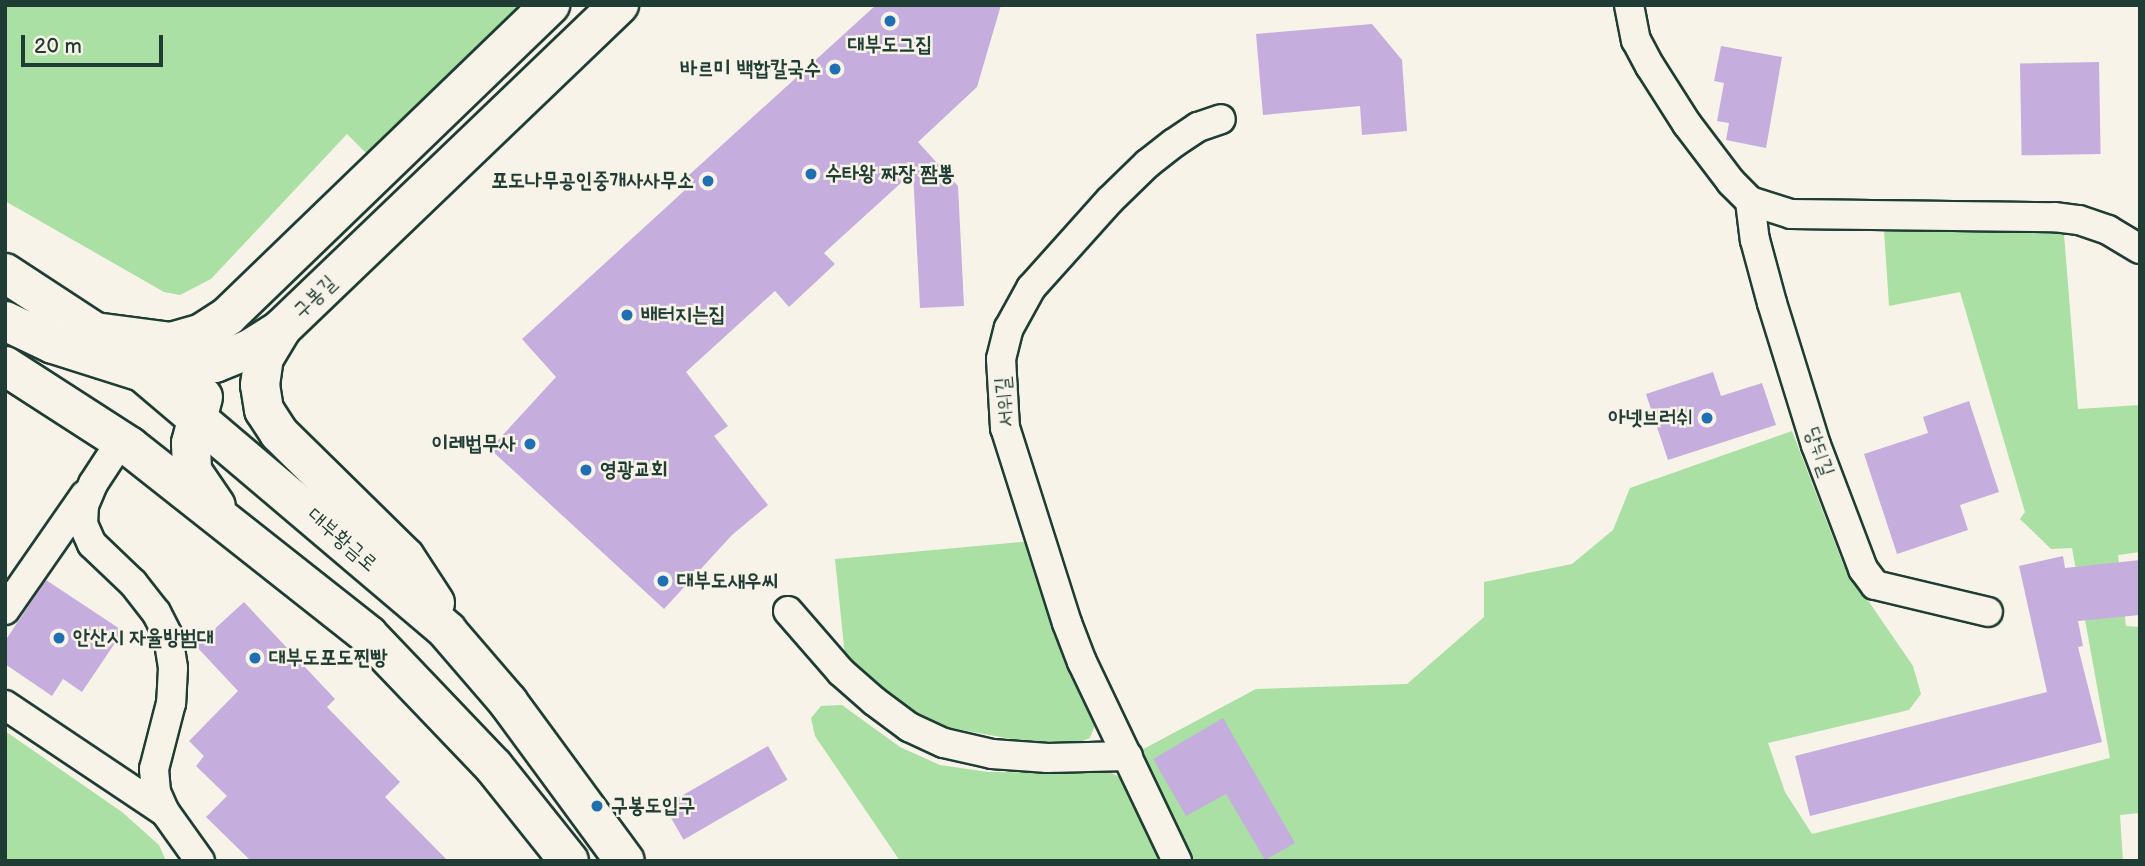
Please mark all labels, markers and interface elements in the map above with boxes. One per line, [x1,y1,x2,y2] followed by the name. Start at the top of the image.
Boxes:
[882,13,898,29] marker: 대부도그집
[24,21,166,65] scale bar
[848,32,932,58] place label: 대부도그집
[34,34,82,59] text: 20 m
[680,56,821,82] place label: 바르미 백합칼국수
[827,61,843,77] marker: 바르미 백합칼국수
[825,161,955,187] place label: 수타왕 짜장 짬뽕
[803,166,819,182] marker: 수타왕 짜장 짬뽕
[491,168,694,194] place label: 포도나무공인중개사사무소
[700,173,716,189] marker: 포도나무공인중개사사무소
[288,270,342,324] street label: 구봉길
[641,302,725,328] place label: 배터지는집
[619,307,635,323] marker: 배터지는집
[990,376,1020,428] street label: 서위길
[1609,405,1693,431] place label: 아넷브러쉬
[1699,410,1715,426] marker: 아넷브러쉬
[1799,424,1839,480] street label: 당뒤길
[432,431,516,457] place label: 이레법무사
[522,436,538,452] marker: 이레법무사
[600,457,668,483] place label: 영광교회
[578,462,594,478] marker: 영광교회
[302,503,382,577] street label: 대부황금로
[677,568,778,594] place label: 대부도새우씨
[655,573,671,589] marker: 대부도새우씨
[73,625,214,651] place label: 안산시 자율방범대
[51,630,67,646] marker: 안산시 자율방범대
[269,645,387,671] place label: 대부도포도찐빵
[247,650,263,666] marker: 대부도포도찐빵
[611,793,695,819] place label: 구봉도입구
[589,798,605,814] marker: 구봉도입구

